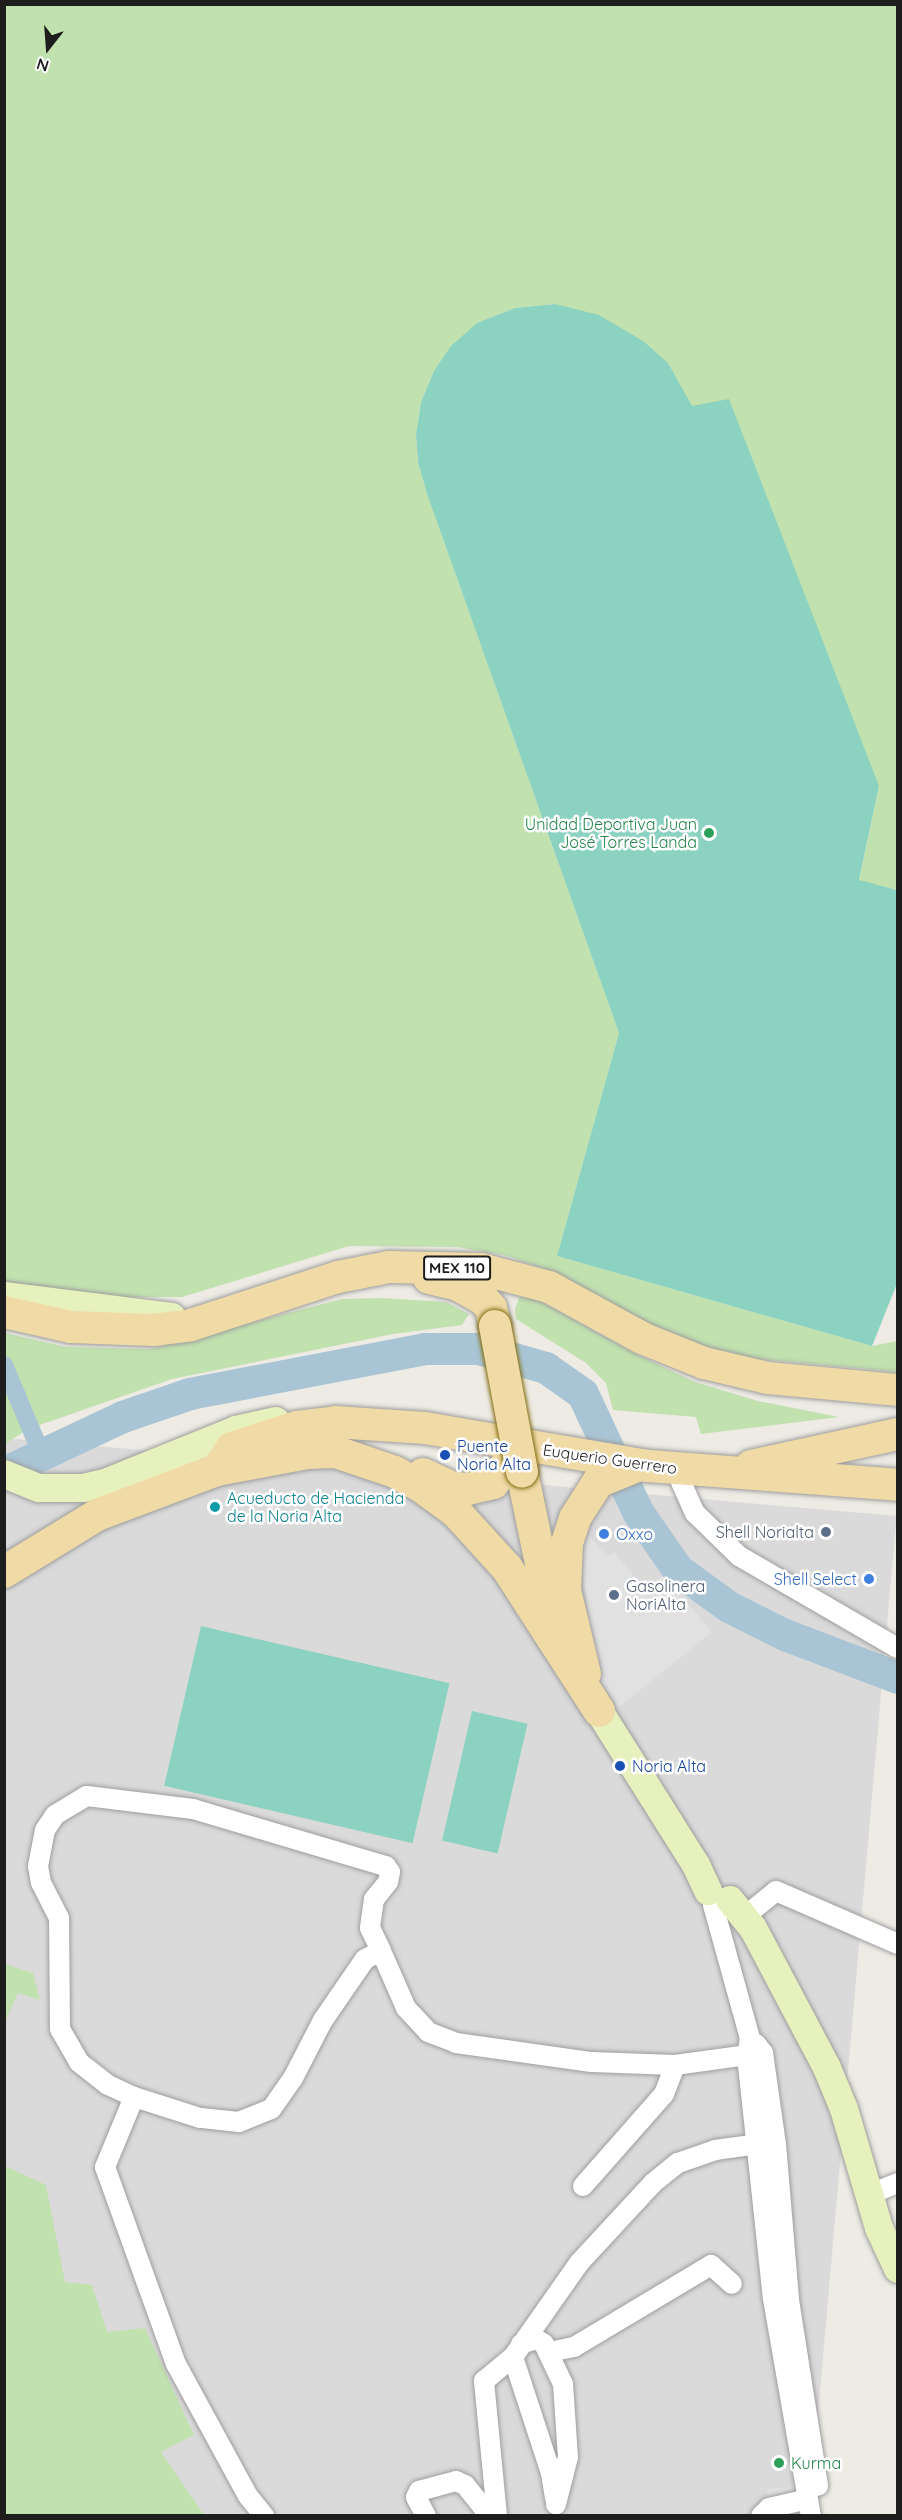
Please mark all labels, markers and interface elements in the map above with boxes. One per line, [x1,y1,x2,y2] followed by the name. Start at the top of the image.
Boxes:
[18,18,78,78] north arrow
[34,54,51,76] text: N
[525,814,697,852] place label: Unidad Deportiva Juan José Torres Landa
[702,826,716,840] marker: Unidad Deportiva Juan José Torres Landa
[422,1256,492,1280] road number: MEX 110
[457,1436,531,1474] place label: Puente Noria Alta
[542,1440,678,1478] street label: Euquerio Guerrero
[438,1448,452,1462] marker: Puente Noria Alta
[227,1488,404,1526] place label: Acueducto de Hacienda de la Noria Alta
[208,1500,222,1514] marker: Acueducto de Hacienda de la Noria Alta
[716,1522,814,1542] place label: Shell Norialta
[616,1524,653,1544] place label: Oxxo
[819,1525,833,1539] marker: Shell Norialta
[597,1527,611,1541] marker: Oxxo
[774,1569,857,1589] place label: Shell Select
[862,1572,876,1586] marker: Shell Select
[626,1576,705,1614] place label: Gasolinera NoriAlta
[607,1588,621,1602] marker: Gasolinera NoriAlta
[632,1756,706,1776] place label: Noria Alta
[613,1759,627,1773] marker: Noria Alta
[791,2453,841,2473] place label: Kurma
[772,2456,786,2470] marker: Kurma

